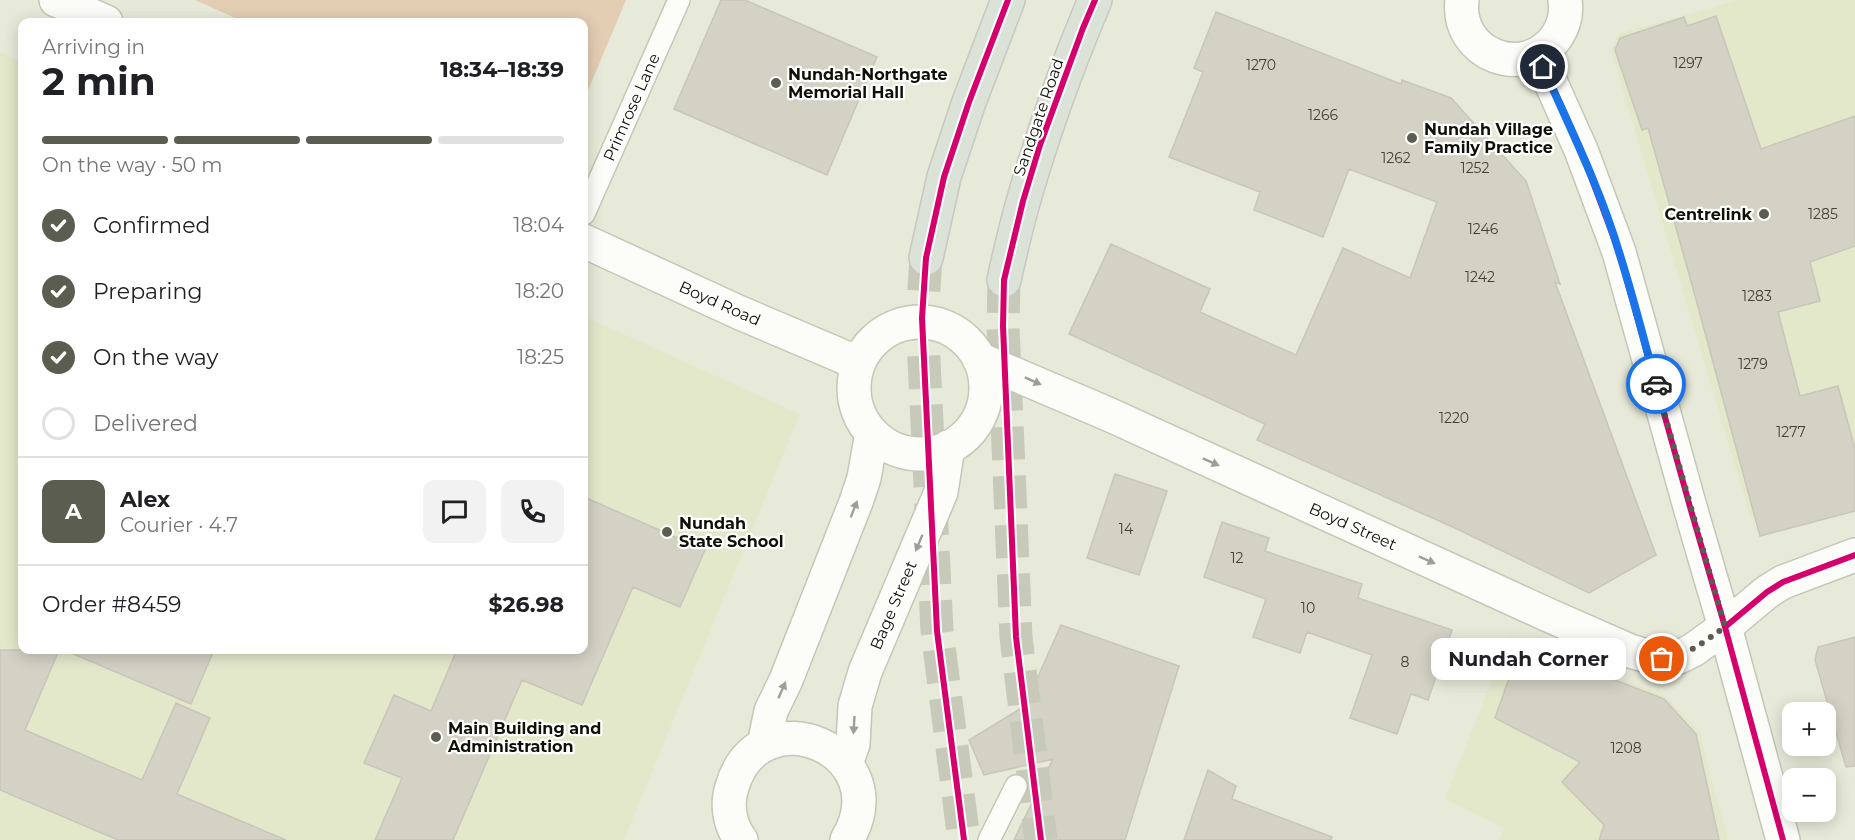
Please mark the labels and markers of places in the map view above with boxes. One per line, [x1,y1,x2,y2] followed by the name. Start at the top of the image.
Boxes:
[1517,41,1568,92] pin
[788,65,948,102] place label: Nundah-Northgate Memorial Hall
[769,76,783,90] marker: Nundah-Northgate Memorial Hall
[1424,120,1553,157] place label: Nundah Village Family Practice
[1405,131,1419,145] marker: Nundah Village Family Practice
[1665,205,1753,224] place label: Centrelink
[1757,207,1771,221] marker: Centrelink
[679,514,784,551] place label: Nundah State School
[660,525,674,539] marker: Nundah State School
[1636,633,1687,684] pin
[1431,638,1626,680] callout: Nundah Corner
[447,719,601,756] place label: Main Building and Administration
[429,730,443,744] marker: Main Building and Administration

